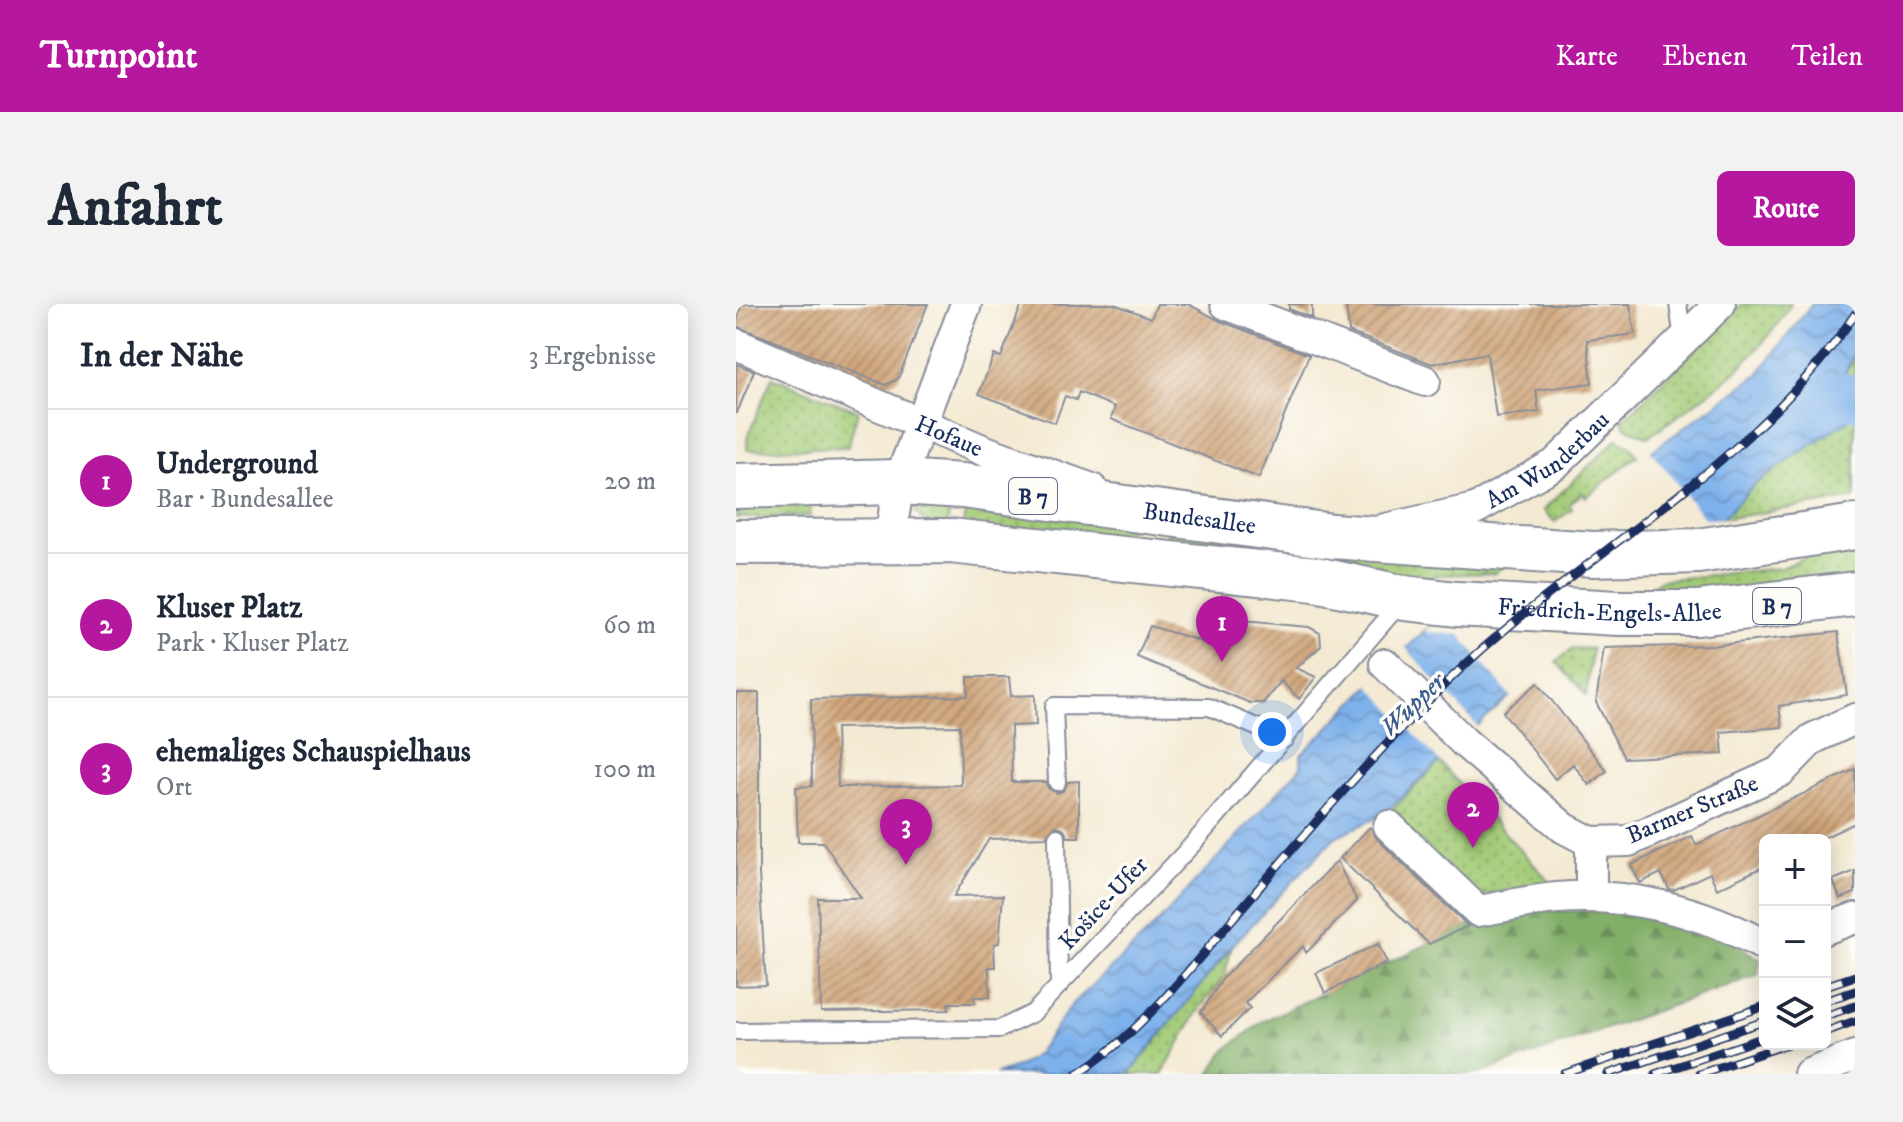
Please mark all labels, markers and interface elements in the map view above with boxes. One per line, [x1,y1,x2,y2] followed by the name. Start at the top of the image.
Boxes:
[40,32,198,80] text: Turnpoint
[1555,39,1618,74] text: Karte
[1662,39,1747,74] text: Ebenen
[1791,39,1863,74] text: Teilen
[1717,171,1855,246] button: Route
[48,173,223,243] text: Anfahrt
[80,335,243,377] text: In der Nähe
[529,340,656,373] text: 3 Ergebnisse
[1480,405,1616,516] street label: Am Wunderbau
[910,409,987,464] street label: Hofaue
[156,446,318,483] text: Underground
[101,465,111,498] text: 1
[604,465,656,498] text: 20 m
[1009,478,1057,514] road number: B 7
[156,483,334,516] text: Bar · Bundesallee
[1141,497,1258,542] street label: Bundesallee
[1753,588,1801,624] road number: B 7
[156,590,302,627] text: Kluser Platz
[1497,592,1723,629] street label: Friedrich-Engels-Allee
[1196,596,1248,662] pin: 1
[100,609,112,642] text: 2
[603,609,656,642] text: 60 m
[156,627,349,660] text: Park · Kluser Platz
[1374,665,1454,744] water label: Wupper
[1252,712,1292,752] your location
[156,734,471,771] text: ehemaliges Schauspielhaus
[101,753,111,786] text: 3
[593,753,656,786] text: 100 m
[1622,769,1763,851] street label: Barmer Straße
[156,771,192,804] text: Ort
[1447,782,1499,848] pin: 2
[880,799,932,865] pin: 3
[1759,834,1831,1050] map controls
[1759,834,1831,906] button: +
[1053,851,1155,957] street label: Košice-Ufer
[1759,906,1831,978] button: −
[1759,978,1831,1050] button: layers

